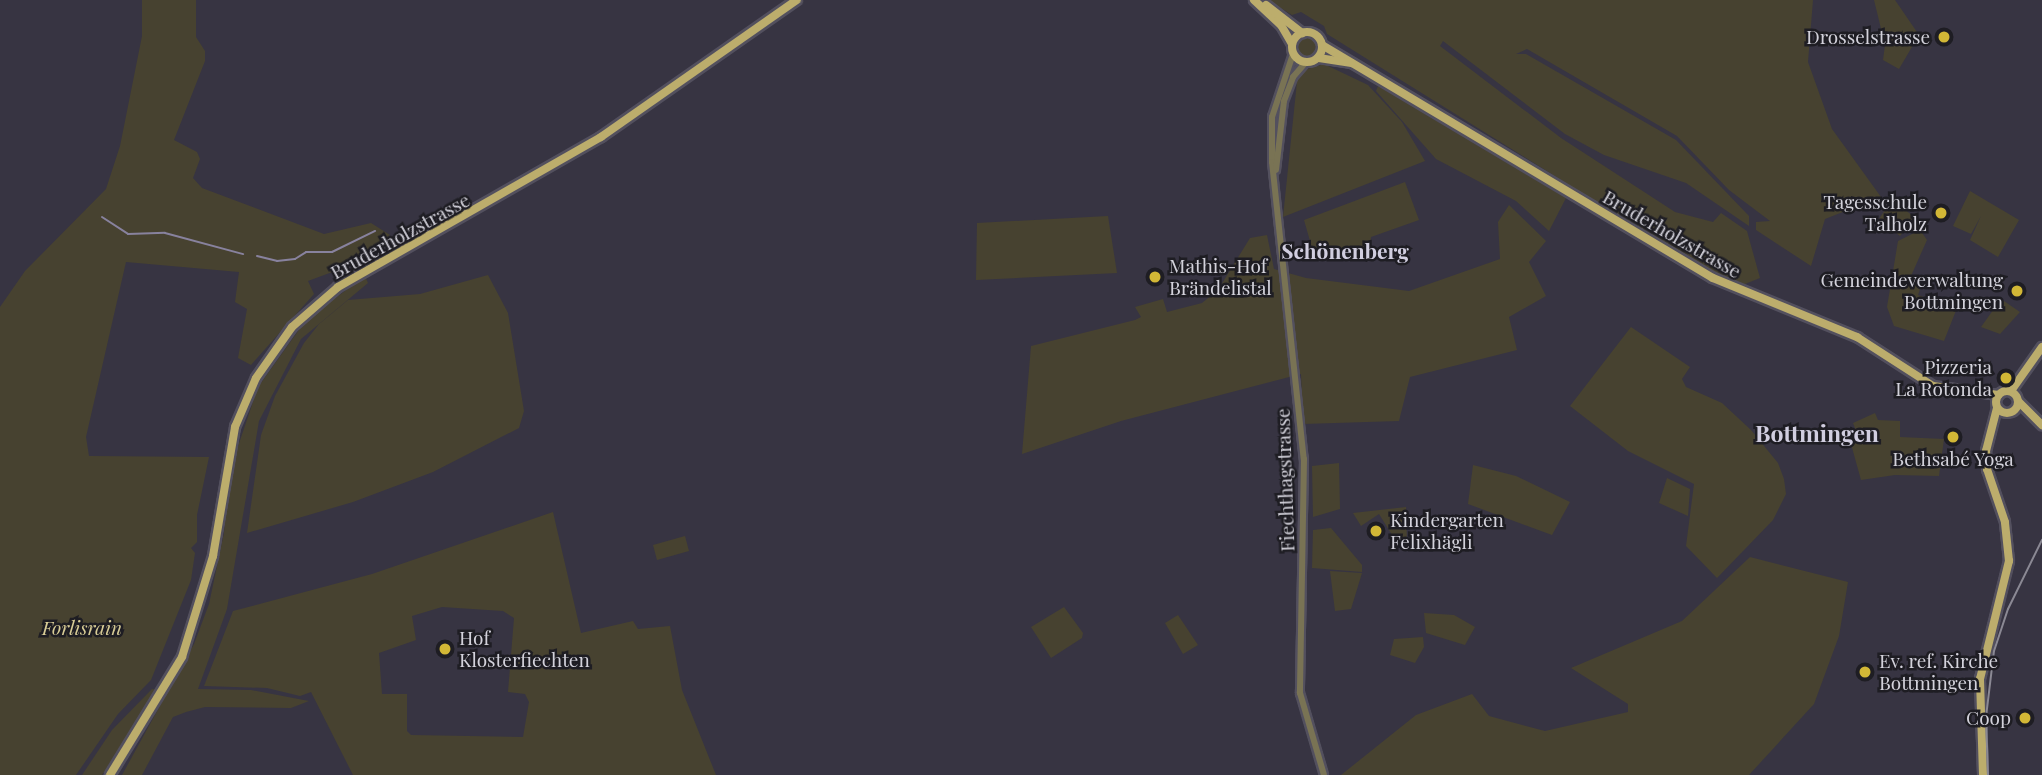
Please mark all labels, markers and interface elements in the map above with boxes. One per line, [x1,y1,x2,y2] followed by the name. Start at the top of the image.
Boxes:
[1806,26,1930,48] place label: Drosselstrasse
[1936,29,1952,45] marker: Drosselstrasse
[1599,185,1745,283] street label: Bruderholzstrasse
[326,188,474,284] street label: Bruderholzstrasse
[1823,191,1927,235] place label: Tagesschule Talholz
[1933,205,1949,221] marker: Tagesschule Talholz
[1281,237,1409,263] district label: Schönenberg
[1169,255,1272,299] place label: Mathis-Hof Brändelistal
[1147,269,1163,285] marker: Mathis-Hof Brändelistal
[1821,269,2003,313] place label: Gemeindeverwaltung Bottmingen
[2009,283,2025,299] marker: Gemeindeverwaltung Bottmingen
[1895,356,1992,400] place label: Pizzeria La Rotonda
[1998,370,2014,386] marker: Pizzeria La Rotonda
[1271,408,1299,552] street label: Fiechthagstrasse
[1755,419,1879,447] district label: Bottmingen
[1945,429,1961,445] marker: Bethsabé Yoga
[1892,448,2014,470] place label: Bethsabé Yoga
[1390,509,1504,553] place label: Kindergarten Felixhägli
[1368,523,1384,539] marker: Kindergarten Felixhägli
[42,617,122,639] park label: Forlisrain
[459,627,590,671] place label: Hof Klosterfiechten
[437,641,453,657] marker: Hof Klosterfiechten
[1879,650,1998,694] place label: Ev. ref. Kirche Bottmingen
[1857,664,1873,680] marker: Ev. ref. Kirche Bottmingen
[1966,707,2011,729] place label: Coop
[2017,710,2033,726] marker: Coop

